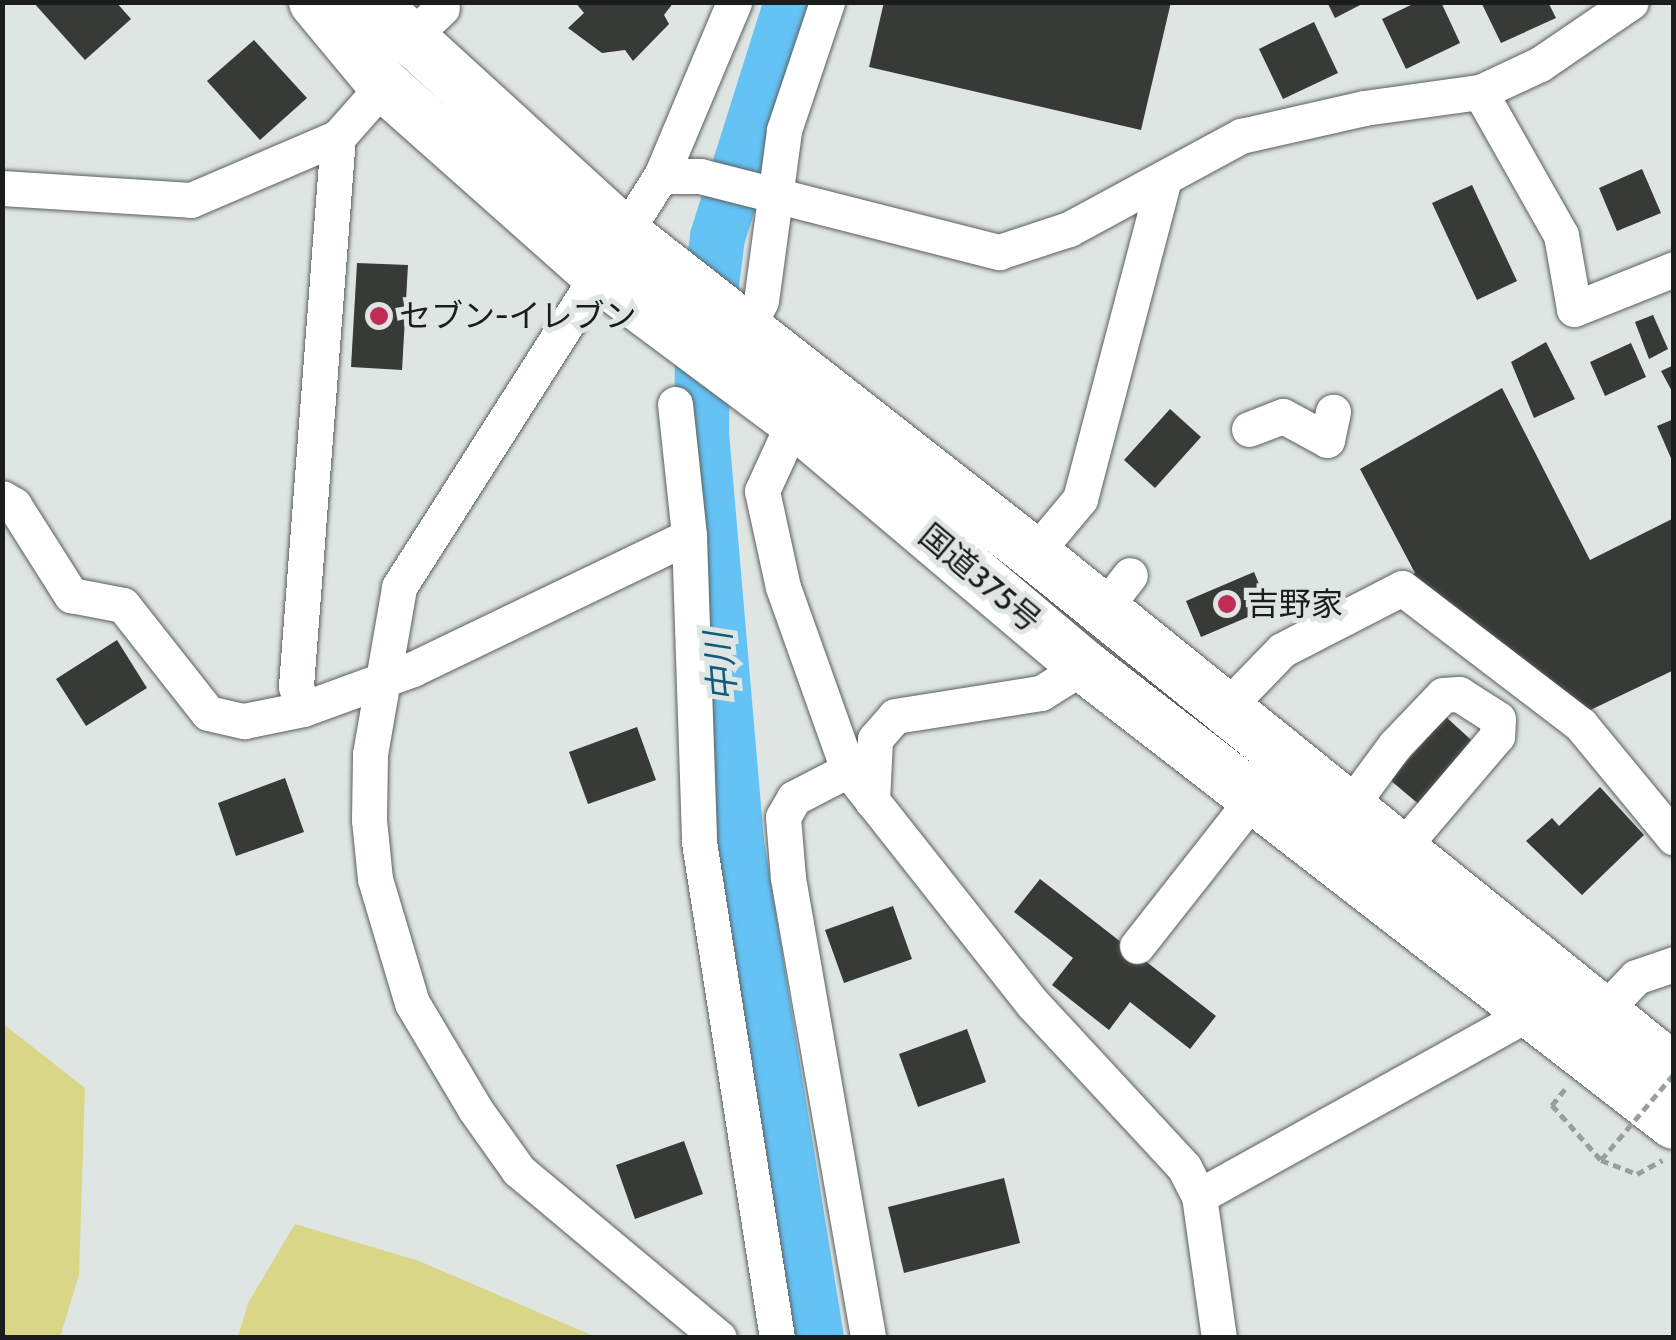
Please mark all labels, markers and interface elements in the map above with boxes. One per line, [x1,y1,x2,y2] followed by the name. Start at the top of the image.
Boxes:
[399,297,637,335] place label: セブン-イレブン
[368,305,390,327] marker: セブン-イレブン
[911,516,1049,640] street label: 国道375号
[1247,585,1343,623] place label: 吉野家
[1216,593,1238,615] marker: 吉野家
[697,630,745,704] water label: 中川

